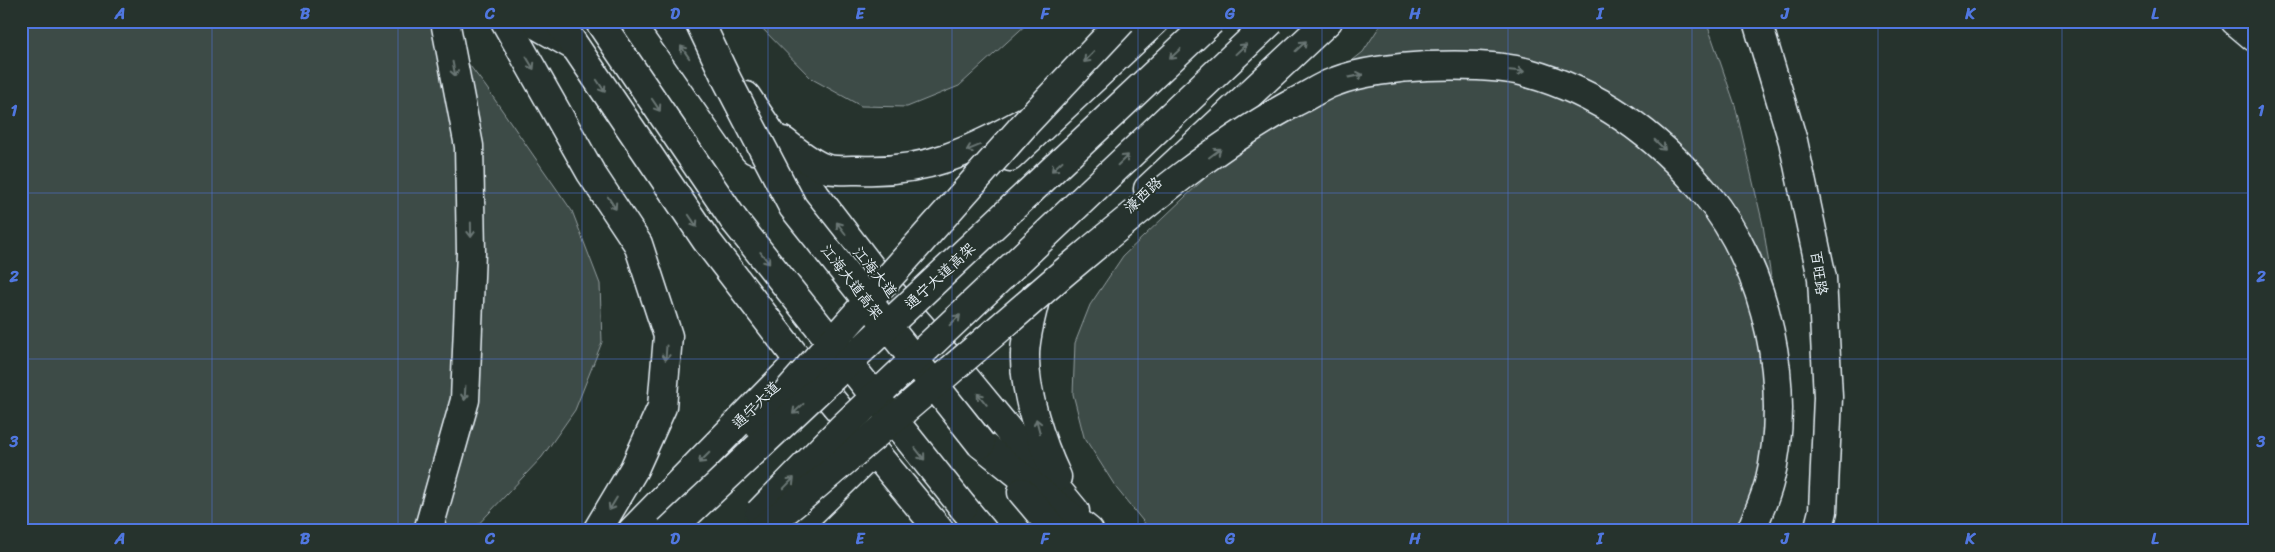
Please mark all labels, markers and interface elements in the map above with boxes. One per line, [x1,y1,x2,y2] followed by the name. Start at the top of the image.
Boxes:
[114,0,125,28] text: A
[300,0,311,28] text: B
[484,0,496,28] text: C
[670,0,680,28] text: D
[856,0,866,28] text: E
[1040,0,1051,28] text: F
[1224,0,1236,28] text: G
[1408,0,1421,28] text: H
[1596,0,1605,28] text: I
[1780,0,1790,28] text: J
[1964,0,1976,28] text: K
[2151,0,2159,28] text: L
[1295,40,1308,52] one-way arrow
[1235,43,1248,54] one-way arrow
[680,45,690,59] one-way arrow
[1169,48,1182,60] one-way arrow
[1083,50,1095,63] one-way arrow
[525,56,535,70] one-way arrow
[450,61,459,77] one-way arrow
[1509,66,1525,76] one-way arrow
[1348,71,1364,81] one-way arrow
[596,79,606,93] one-way arrow
[11,96,18,125] text: 1
[2258,96,2265,125] text: 1
[651,98,661,112] one-way arrow
[1653,139,1666,151] one-way arrow
[966,144,981,153] one-way arrow
[1208,148,1222,158] one-way arrow
[1117,154,1129,166] one-way arrow
[1051,160,1063,172] one-way arrow
[1118,170,1168,220] street label: 濠西路
[607,196,617,210] one-way arrow
[688,213,698,227] one-way arrow
[466,222,475,238] one-way arrow
[835,222,846,235] one-way arrow
[898,236,982,316] street label: 通宁大道高架
[814,239,890,325] street label: 江海大道高架
[846,240,904,304] street label: 江海大道
[1803,249,1835,297] street label: 百旺路
[759,251,770,264] one-way arrow
[8,262,19,291] text: 2
[2255,262,2266,291] text: 2
[948,314,961,326] one-way arrow
[661,345,671,361] one-way arrow
[726,375,786,435] street label: 通宁大道
[461,384,470,400] one-way arrow
[976,392,987,405] one-way arrow
[792,403,805,415] one-way arrow
[1033,418,1042,434] one-way arrow
[9,427,19,456] text: 3
[2256,427,2266,456] text: 3
[915,447,926,460] one-way arrow
[698,452,710,464] one-way arrow
[783,477,795,489] one-way arrow
[608,497,618,511] one-way arrow
[114,524,125,552] text: A
[300,524,311,552] text: B
[484,524,496,552] text: C
[670,524,680,552] text: D
[856,524,866,552] text: E
[1040,524,1051,552] text: F
[1224,524,1236,552] text: G
[1408,524,1421,552] text: H
[1596,524,1605,552] text: I
[1780,524,1790,552] text: J
[1964,524,1976,552] text: K
[2151,524,2159,552] text: L

